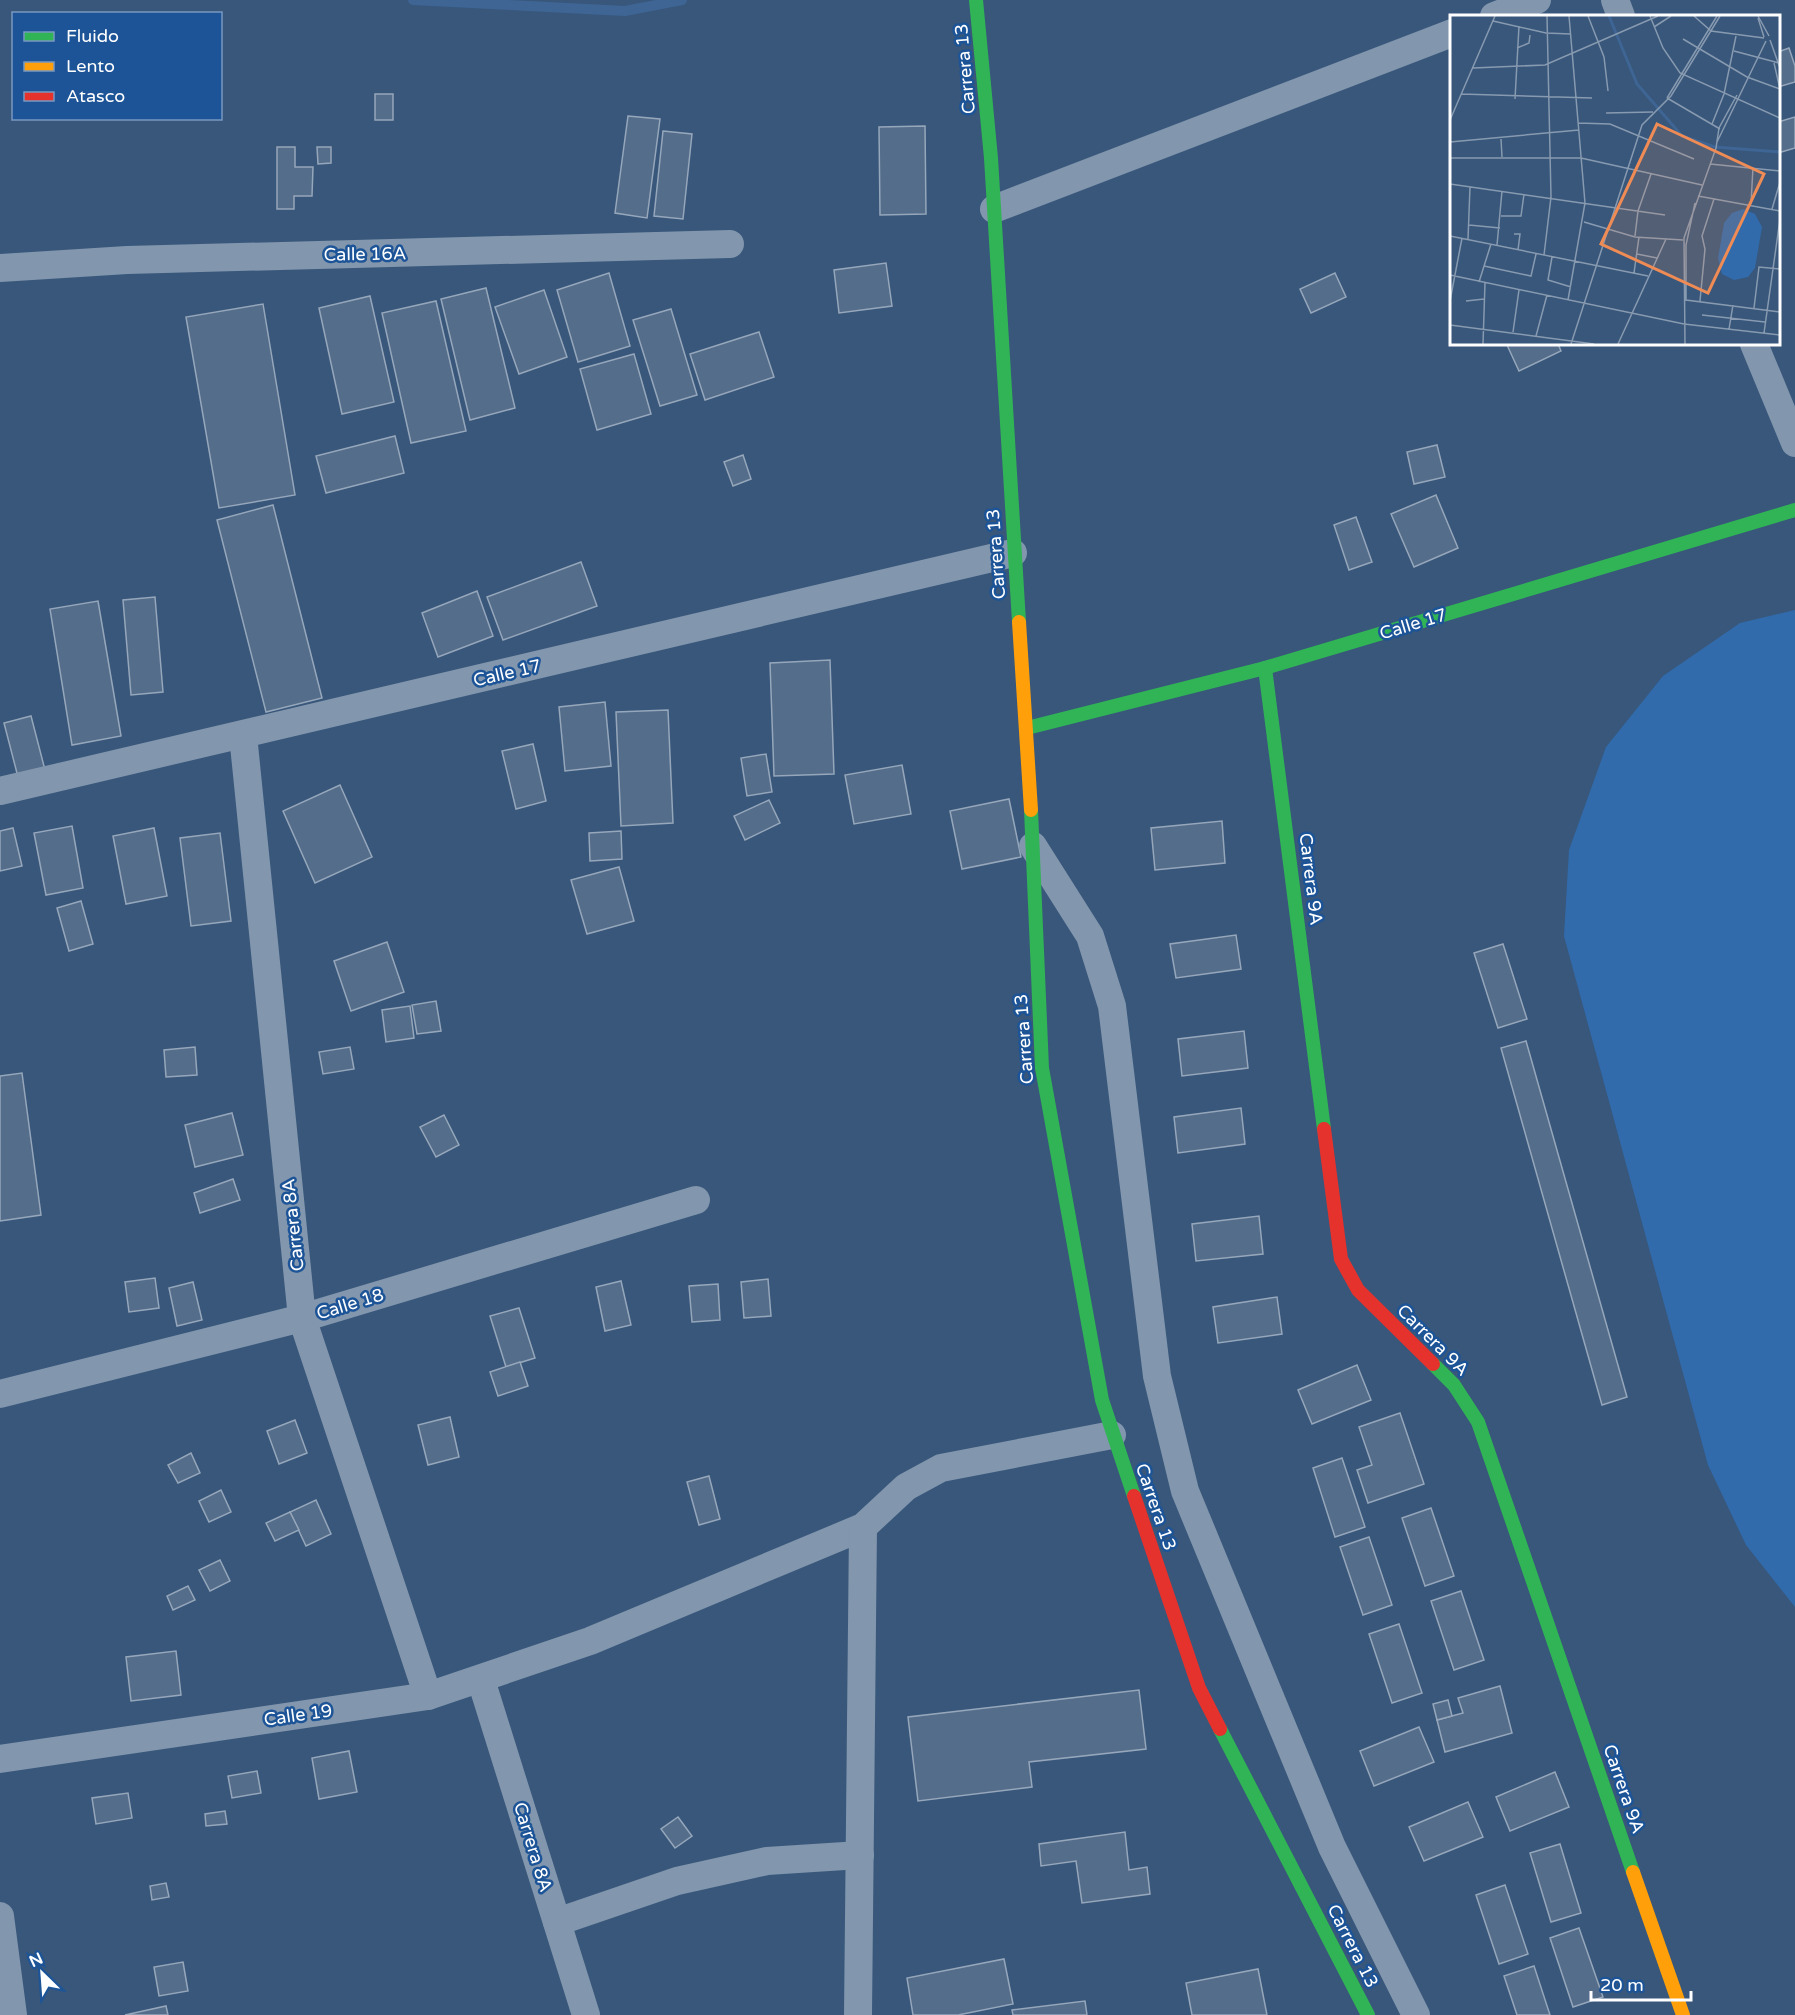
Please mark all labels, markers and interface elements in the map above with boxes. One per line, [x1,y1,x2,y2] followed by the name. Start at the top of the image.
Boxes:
[12,12,222,120] legend
[1450,15,1780,345] inset map
[950,23,980,115] street label: Carrera 13
[66,25,119,47] text: Fluido
[66,55,115,77] text: Lento
[66,85,125,107] text: Atasco
[324,242,406,266] street label: Calle 16A
[982,508,1010,600] street label: Carrera 13
[1377,603,1449,645] street label: Calle 17
[471,655,543,691] street label: Calle 17
[1294,832,1328,926] street label: Carrera 9A
[1010,993,1038,1085] street label: Carrera 13
[277,1178,309,1272] street label: Carrera 8A
[314,1283,386,1325] street label: Calle 18
[1392,1299,1474,1381] street label: Carrera 9A
[1131,1461,1181,1553] street label: Carrera 13
[262,1699,334,1731] street label: Calle 19
[1598,1742,1650,1836] street label: Carrera 9A
[509,1799,557,1895] street label: Carrera 8A
[1323,1901,1383,1991] street label: Carrera 13
[12,1943,72,2003] north arrow
[26,1949,46,1972] text: N
[1591,1964,1692,2002] scale bar
[1600,1974,1644,1996] text: 20 m

